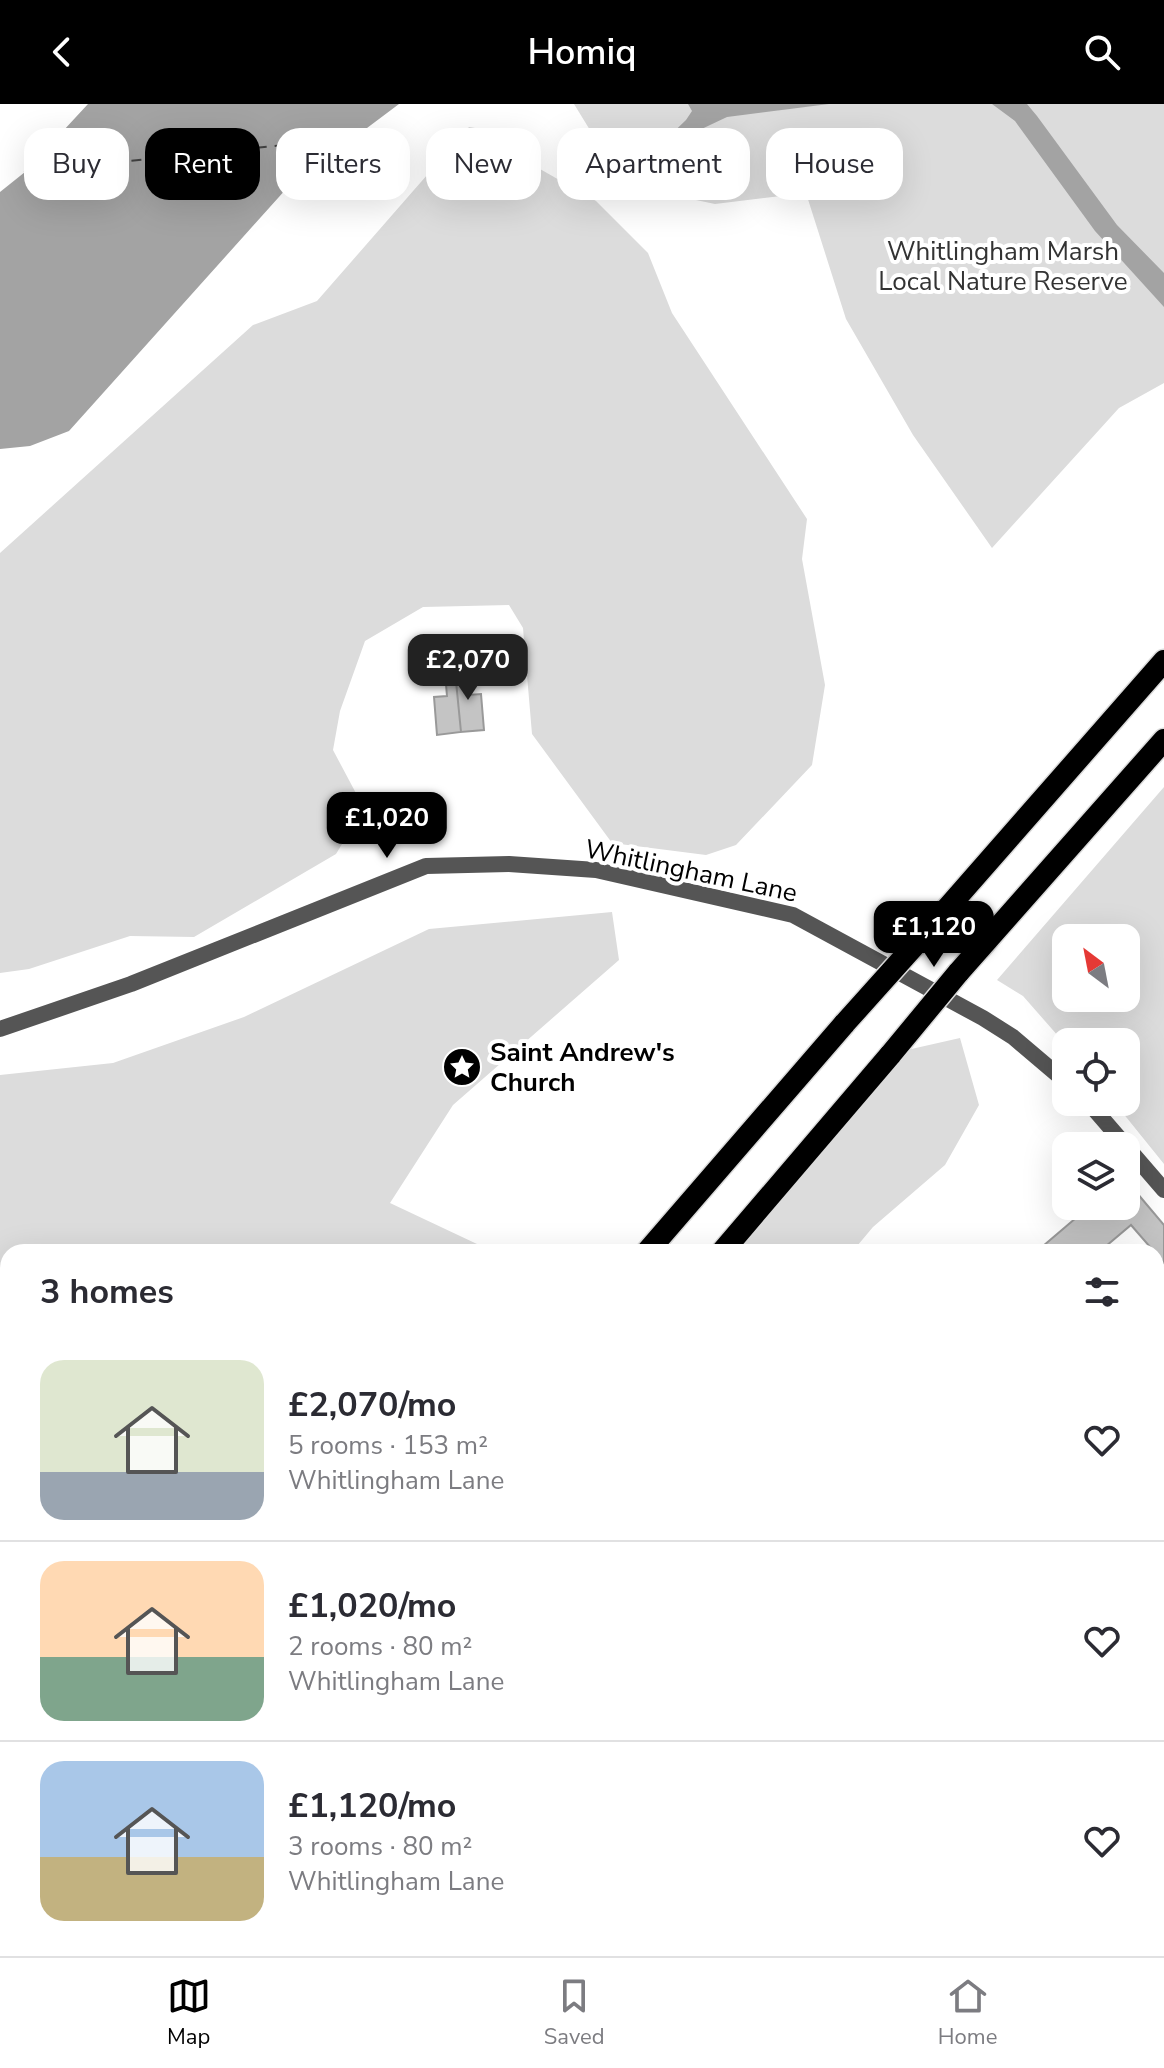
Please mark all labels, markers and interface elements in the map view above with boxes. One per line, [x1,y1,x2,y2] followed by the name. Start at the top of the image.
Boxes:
[527,28,637,77] text: Homiq
[40,30,84,74] icon: back
[1080,30,1124,74] icon: search
[24,128,129,200] chip: Buy
[145,128,260,200] chip: Rent
[276,128,410,200] chip: Filters
[426,128,541,200] chip: New
[557,128,750,200] chip: Apartment
[766,128,903,200] chip: House
[878,234,1128,299] park label: Whitlingham Marsh Local Nature Reserve
[403,634,533,702] pin: £2,070
[426,642,510,677] text: £2,070
[322,792,452,860] pin: £1,020
[345,800,429,835] text: £1,020
[582,831,800,911] street label: Whitlingham Lane
[869,901,999,969] pin: £1,120
[892,909,976,944] text: £1,120
[1052,924,1140,1012] north arrow
[1052,924,1140,1220] map controls
[1052,1028,1140,1116] button: locate
[490,1035,675,1100] place label: Saint Andrew's Church
[441,1046,483,1088] place icon: Saint Andrew's Church
[1052,1132,1140,1220] button: layers
[40,1269,174,1315] text: 3 homes
[1080,1270,1124,1314] icon: filters
[288,1382,456,1428] text: £2,070/mo
[104,1392,200,1488] icon: home
[1080,1418,1124,1462] icon: heart
[288,1428,488,1463] text: 5 rooms · 153 m²
[288,1463,504,1498] text: Whitlingham Lane
[288,1583,456,1629] text: £1,020/mo
[104,1593,200,1689] icon: home
[1080,1619,1124,1663] icon: heart
[288,1629,472,1664] text: 2 rooms · 80 m²
[288,1664,504,1699] text: Whitlingham Lane
[288,1783,456,1829] text: £1,120/mo
[104,1793,200,1889] icon: home
[1080,1819,1124,1863] icon: heart
[288,1829,472,1864] text: 3 rooms · 80 m²
[288,1864,504,1899] text: Whitlingham Lane
[167,1974,211,2052] tab: Map
[544,1974,605,2052] tab: Saved
[938,1974,997,2052] tab: Home

